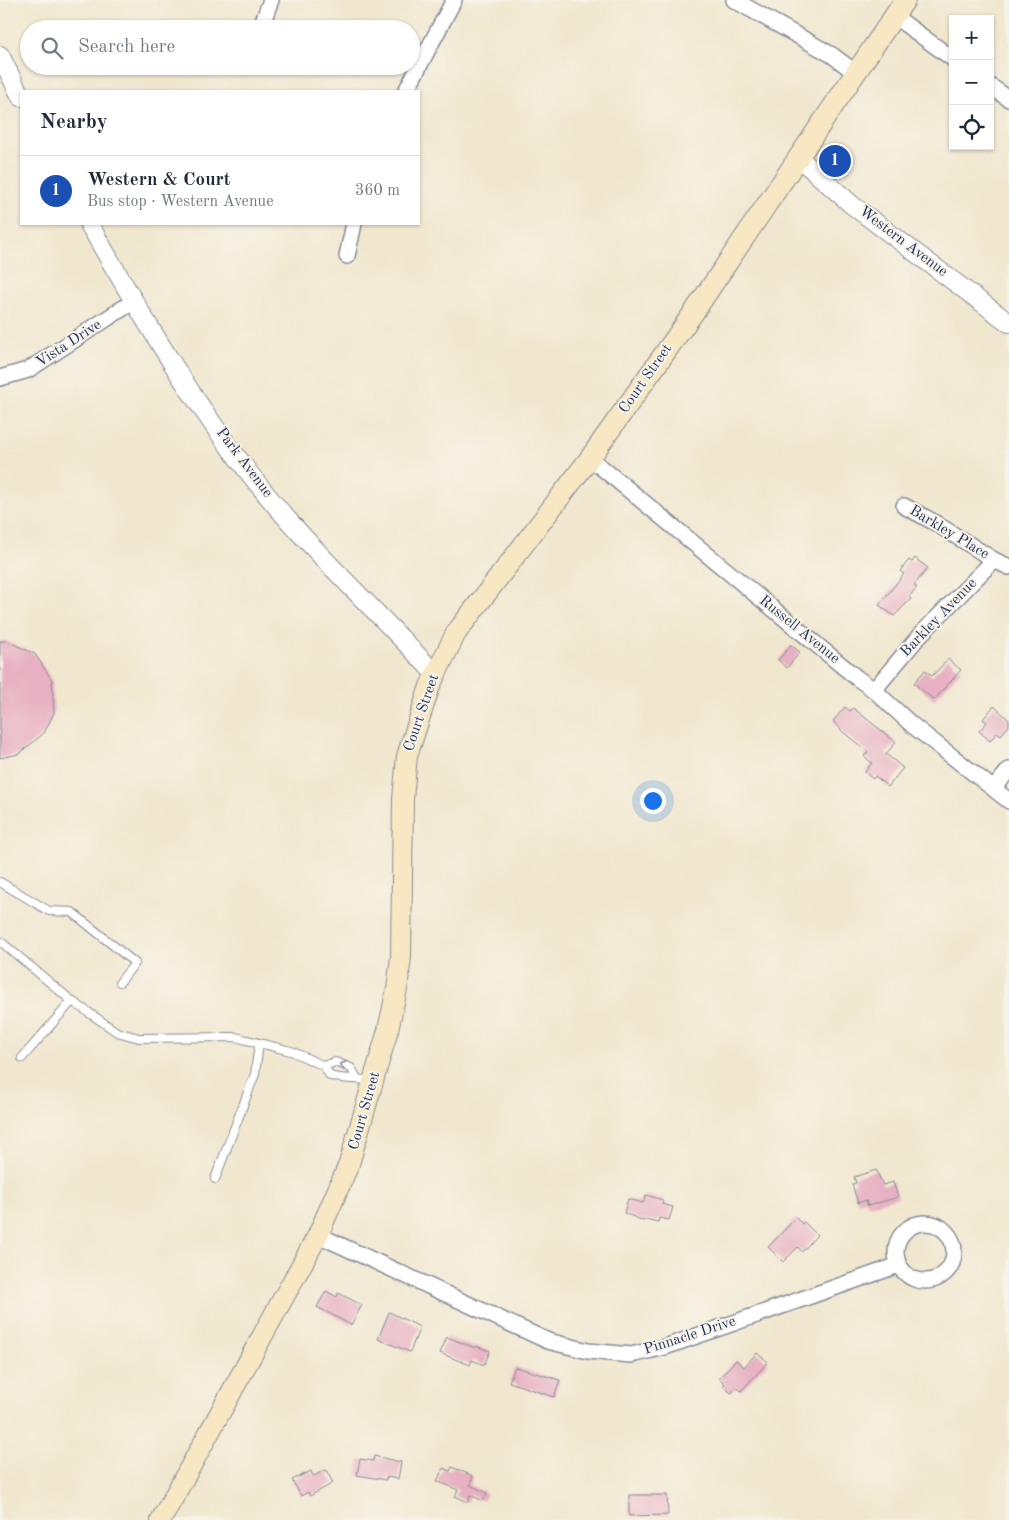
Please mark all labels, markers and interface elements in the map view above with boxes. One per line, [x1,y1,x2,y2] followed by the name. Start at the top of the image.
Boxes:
[949,15,994,150] map controls
[949,15,994,60] button: +
[20,20,420,75] search box
[38,34,66,62] icon: search
[78,38,175,57] text: Search here
[949,60,994,105] button: −
[949,105,994,150] button: locate
[40,112,108,133] text: Nearby
[819,142,851,180] pin: 1
[87,171,231,190] text: Western & Court
[51,183,61,199] text: 1
[355,183,400,199] text: 360 m
[87,194,274,210] text: Bus stop · Western Avenue
[856,204,950,280] street label: Western Avenue
[34,317,104,371] street label: Vista Drive
[617,342,675,416] street label: Court Street
[213,425,275,501] street label: Park Avenue
[907,503,991,563] street label: Barkley Place
[898,576,980,660] street label: Barkley Avenue
[756,593,842,667] street label: Russell Avenue
[402,672,442,754] street label: Court Street
[640,788,666,814] your location
[339,1061,348,1071] one-way arrow
[347,1070,383,1152] street label: Court Street
[642,1314,738,1358] street label: Pinnacle Drive

